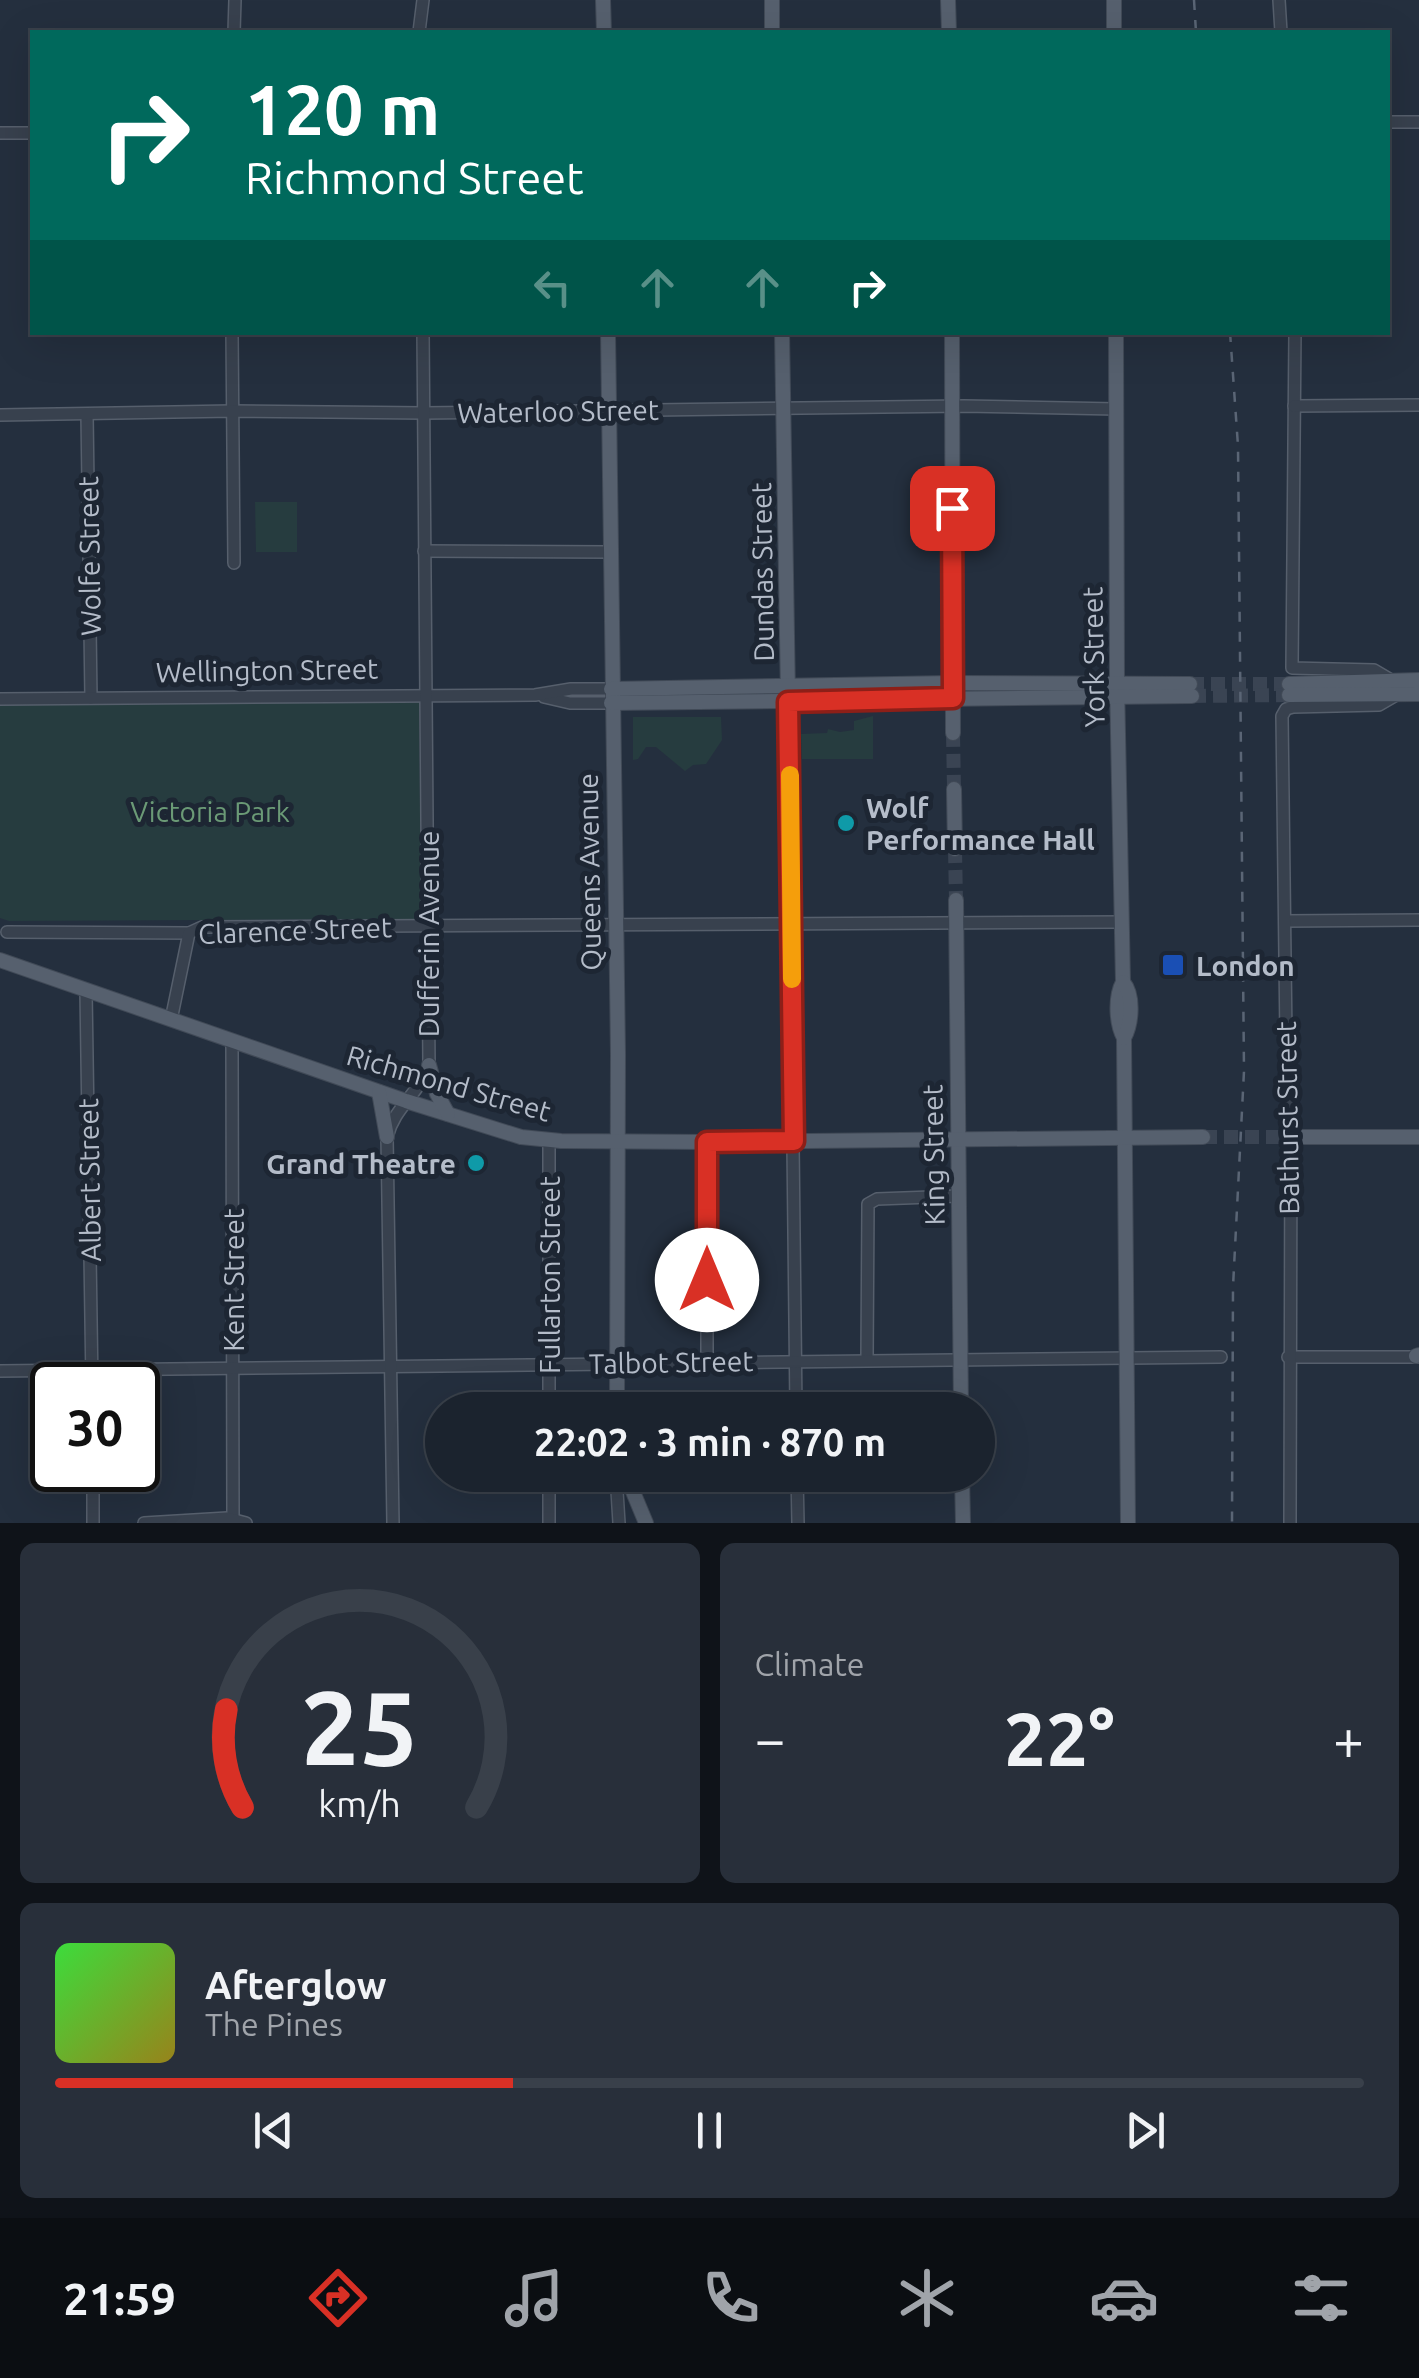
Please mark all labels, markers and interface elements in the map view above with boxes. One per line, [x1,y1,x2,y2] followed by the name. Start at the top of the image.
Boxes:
[80,70,210,200] icon: right
[245,70,440,148] text: 120 m
[245,152,584,203] text: Richmond Street
[525,260,580,315] icon: left
[630,260,685,315] icon: ahead
[735,260,790,315] icon: ahead
[840,260,895,315] icon: right
[457,394,659,428] street label: Waterloo Street
[910,466,995,551] pin
[72,476,106,636] street label: Wolfe Street
[925,481,980,536] icon: arrive
[745,482,779,662] street label: Dundas Street
[1076,586,1110,728] street label: York Street
[156,653,378,687] street label: Wellington Street
[572,773,606,971] street label: Queens Avenue
[866,792,1095,855] place label: Wolf Performance Hall
[130,796,290,827] park label: Victoria Park
[835,812,857,834] marker: Wolf Performance Hall
[413,831,444,1037] street label: Dufferin Avenue
[198,911,392,949] street label: Clarence Street
[1196,950,1295,981] place label: London
[1160,952,1186,978] marker: London
[1270,1021,1304,1215] street label: Bathurst Street
[343,1039,555,1127] street label: Richmond Street
[916,1084,950,1226] street label: King Street
[72,1098,106,1262] street label: Albert Street
[266,1148,456,1179] place label: Grand Theatre
[465,1152,487,1174] marker: Grand Theatre
[534,1176,565,1374] street label: Fullarton Street
[218,1208,249,1352] street label: Kent Street
[655,1228,759,1332] position arrow
[588,1345,754,1379] street label: Talbot Street
[30,1362,160,1492] speed limit sign: 30
[534,1421,886,1463] text: 22:02 · 3 min · 870 m
[755,1646,865,1682] text: Climate
[301,1668,418,1785] text: 25
[1004,1696,1115,1780] text: 22°
[755,1708,786,1769] text: −
[1333,1708,1364,1769] text: +
[318,1784,401,1824] text: km/h
[205,1964,387,2006] text: Afterglow
[205,2006,343,2042] text: The Pines
[246,2103,301,2158] icon: previous
[682,2103,737,2158] icon: pause
[1118,2103,1173,2158] icon: next
[303,2263,373,2333] icon: directions
[499,2263,569,2333] icon: music
[696,2263,766,2333] icon: phone
[892,2263,962,2333] icon: climate
[1089,2263,1159,2333] icon: car
[1286,2263,1356,2333] icon: filters
[63,2273,176,2324] text: 21:59

